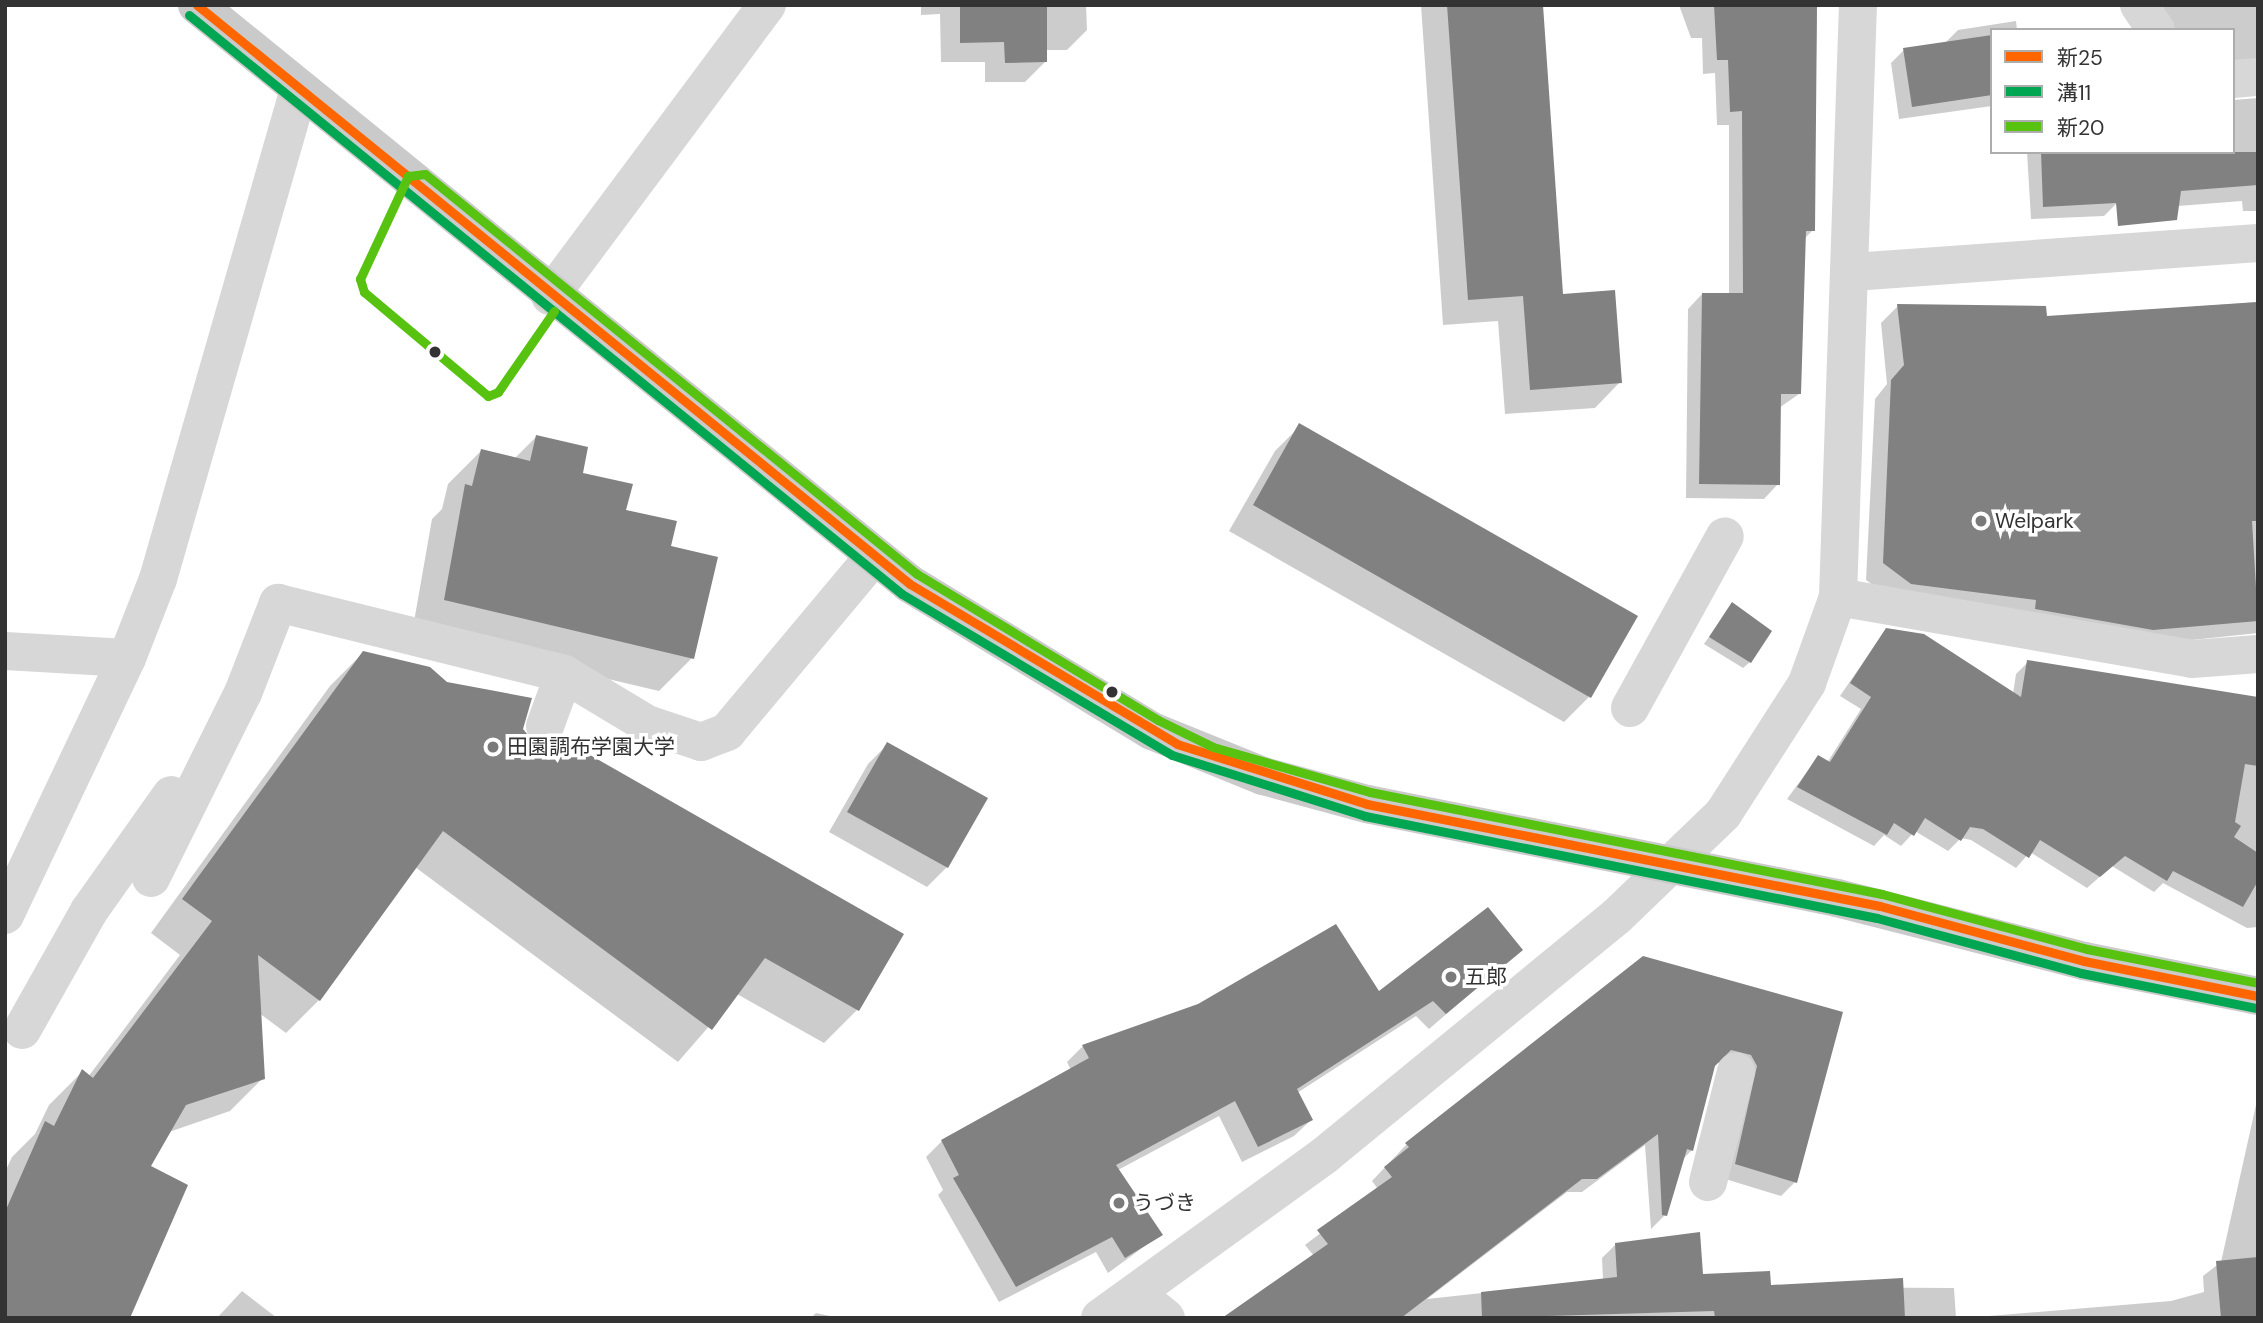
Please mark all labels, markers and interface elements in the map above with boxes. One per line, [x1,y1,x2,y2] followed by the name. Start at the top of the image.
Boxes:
[1990,28,2235,154] legend
[2057,44,2103,72] text: 新25
[2057,79,2091,107] text: 溝11
[2057,114,2104,142] text: 新20
[428,345,442,359] unlabelled marker
[1995,508,2074,534] place label: Welpark
[1973,513,1989,529] marker: Welpark
[1105,685,1119,699] unlabelled marker
[507,734,675,760] place label: 田園調布学園大学
[485,739,501,755] marker: 田園調布学園大学
[1465,964,1507,990] place label: 五郎
[1443,969,1459,985] marker: 五郎
[1133,1190,1196,1216] place label: うづき
[1111,1195,1127,1211] marker: うづき

